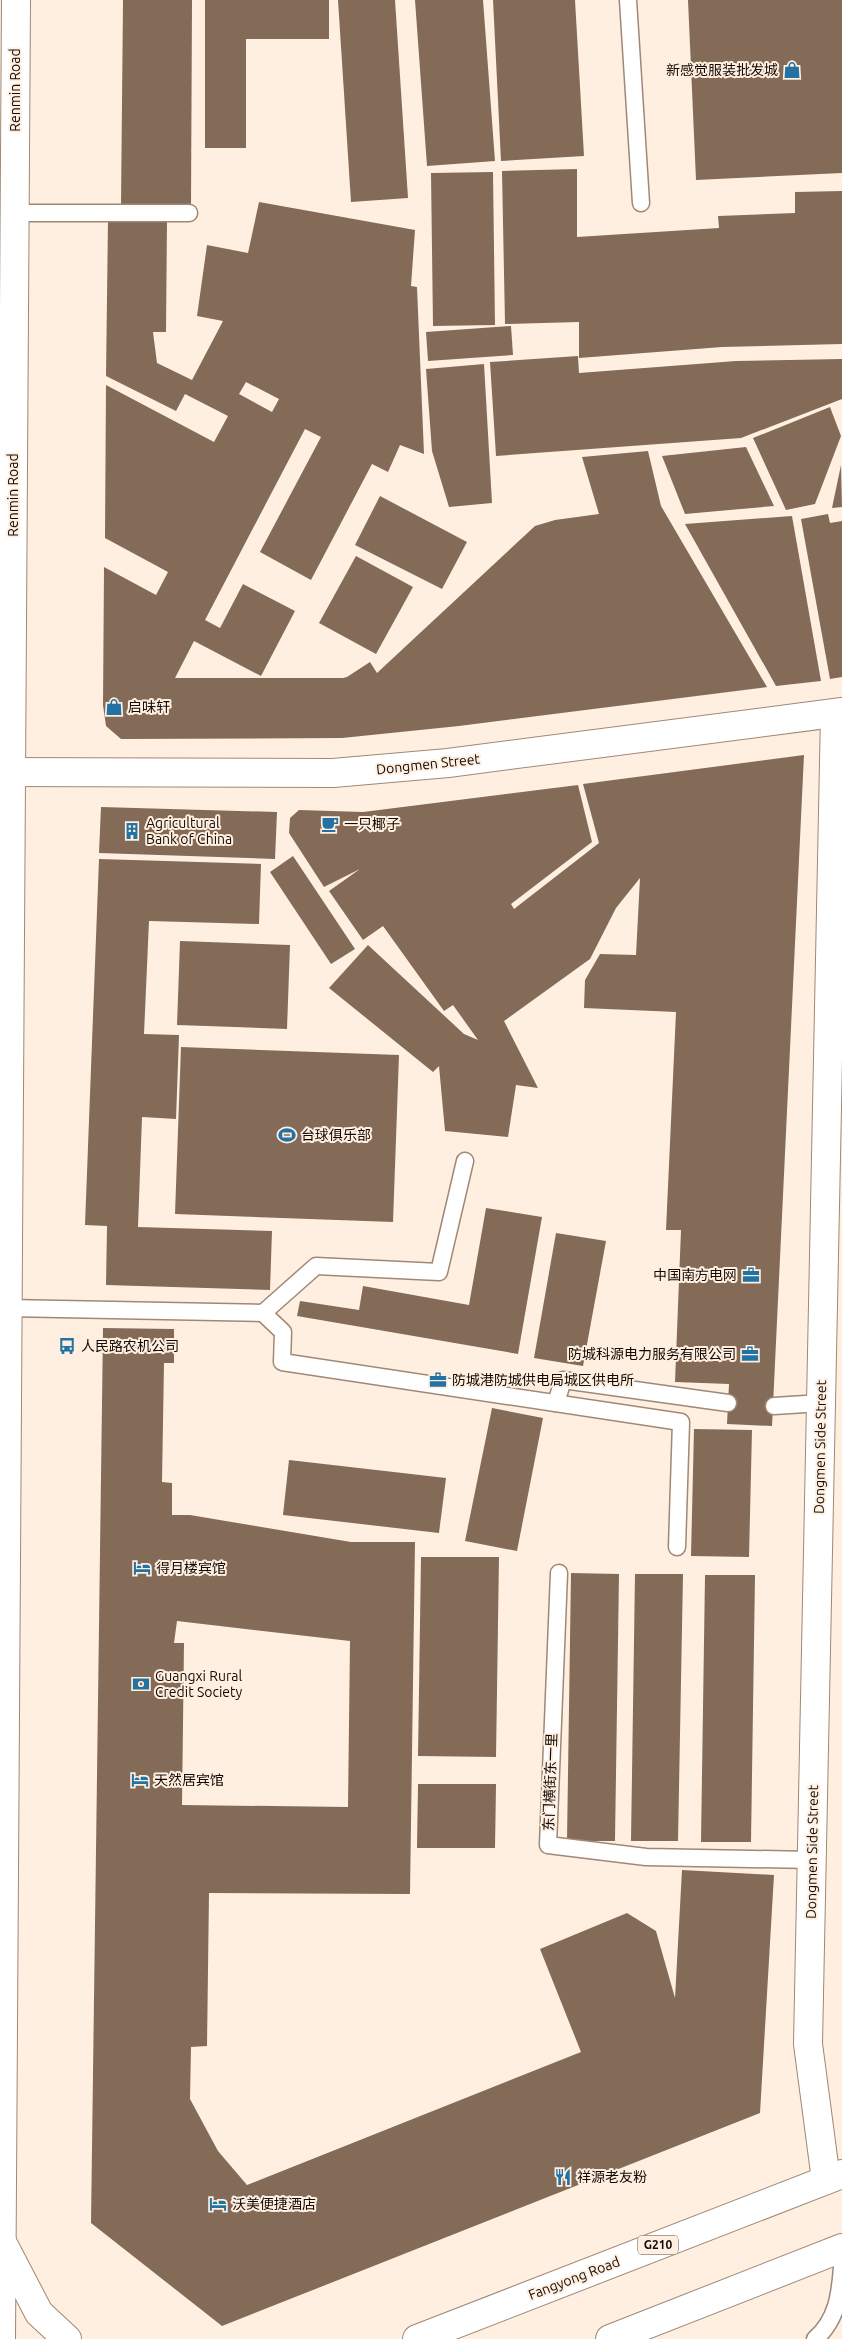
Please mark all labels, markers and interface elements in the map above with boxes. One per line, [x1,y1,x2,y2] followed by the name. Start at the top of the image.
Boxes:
[7,48,23,132] street label: Renmin Road
[782,60,802,80] shop icon: 新感觉服装批发城
[666,62,778,78] place label: 新感觉服装批发城
[5,453,21,537] street label: Renmin Road
[104,697,124,717] shop icon: 启味轩
[128,699,170,715] place label: 启味轩
[375,751,481,777] street label: Dongmen Street
[320,814,340,834] cafe icon: 一只椰子
[146,815,232,847] place label: Agricultural Bank of China
[344,816,400,832] place label: 一只椰子
[122,821,142,841] building icon: Agricultural Bank of China
[277,1125,297,1145] sports icon: 台球俱乐部
[301,1127,371,1143] place label: 台球俱乐部
[741,1265,761,1285] office icon: 中国南方电网
[653,1267,737,1283] place label: 中国南方电网
[57,1336,77,1356] bus stop icon: 人民路农机公司
[81,1338,179,1354] place label: 人民路农机公司
[740,1344,760,1364] office icon: 防城科源电力服务有限公司
[568,1346,736,1362] place label: 防城科源电力服务有限公司
[428,1370,448,1390] office icon: 防城港防城供电局城区供电所
[452,1372,634,1388] place label: 防城港防城供电局城区供电所
[811,1379,829,1514] street label: Dongmen Side Street
[132,1558,152,1578] hotel icon: 得月楼宾馆
[156,1560,226,1576] place label: 得月楼宾馆
[155,1668,243,1700] place label: Guangxi Rural Credit Society
[131,1674,151,1694] bank icon: Guangxi Rural Credit Society
[540,1733,560,1831] street label: 东门横街东一里
[130,1770,150,1790] hotel icon: 天然居宾馆
[154,1772,224,1788] place label: 天然居宾馆
[803,1784,821,1919] street label: Dongmen Side Street
[553,2167,573,2187] restaurant icon: 祥源老友粉
[577,2169,647,2185] place label: 祥源老友粉
[208,2194,228,2214] hotel icon: 沃美便捷酒店
[232,2196,316,2212] place label: 沃美便捷酒店
[638,2236,678,2254] road number: G210
[526,2253,622,2303] street label: Fangyong Road

